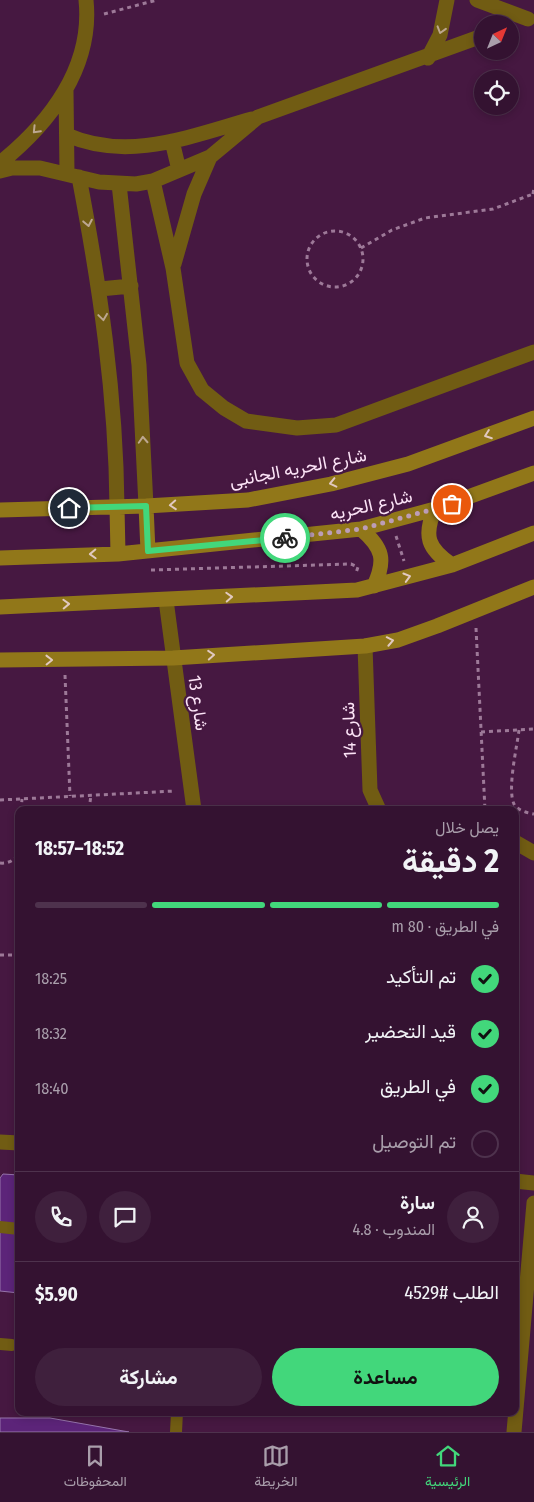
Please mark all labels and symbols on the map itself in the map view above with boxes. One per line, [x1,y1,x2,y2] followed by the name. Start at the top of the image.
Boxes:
[474,15,519,60] north arrow
[437,25,447,34] one-way arrow
[33,124,42,133] one-way arrow
[82,219,92,227] one-way arrow
[97,313,108,321] one-way arrow
[484,429,493,439] one-way arrow
[138,436,149,444] one-way arrow
[228,444,369,493] street label: شارع الحريه الجانبى
[329,477,338,488] one-way arrow
[431,483,473,525] pin
[328,485,415,526] street label: شارع الحريه
[48,487,90,529] pin
[168,499,176,510] one-way arrow
[260,513,310,563] courier
[89,549,97,560] one-way arrow
[402,573,410,583] one-way arrow
[225,591,233,602] one-way arrow
[62,599,70,609] one-way arrow
[386,637,395,647] one-way arrow
[207,650,215,661] one-way arrow
[45,655,53,665] one-way arrow
[182,674,213,732] street label: شارع 13
[337,702,362,758] street label: شارع 14

